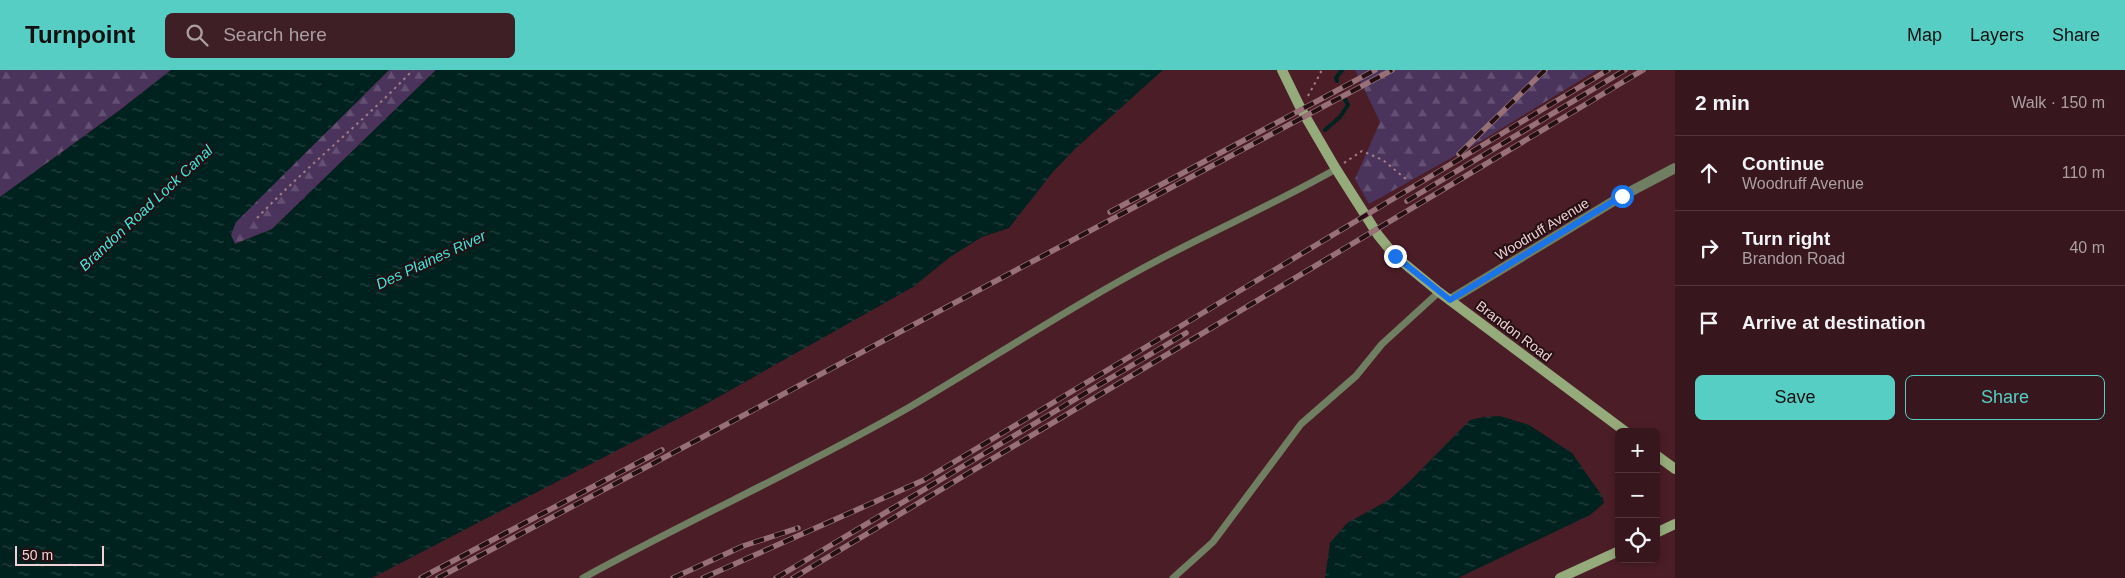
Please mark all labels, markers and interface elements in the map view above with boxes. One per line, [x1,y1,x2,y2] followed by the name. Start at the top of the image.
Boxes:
[165,13,515,58] search box
[25,21,135,48] text: Turnpoint
[183,21,211,49] icon: search
[223,24,327,45] text: Search here
[1907,25,1942,45] text: Map
[1970,25,2024,45] text: Layers
[2052,25,2100,45] text: Share
[1695,91,1750,114] text: 2 min
[2011,94,2105,111] text: Walk · 150 m
[76,141,216,274] water label: Brandon Road Lock Canal
[1742,153,1824,174] text: Continue
[1695,159,1723,187] icon: ahead
[2062,164,2105,181] text: 110 m
[1742,175,1864,192] text: Woodruff Avenue
[1611,185,1634,208] route start
[1492,195,1592,263] street label: Woodruff Avenue
[373,226,489,292] water label: Des Plaines River
[1742,228,1830,249] text: Turn right
[1695,234,1723,262] icon: right
[2069,239,2105,256] text: 40 m
[1384,245,1407,268] route end
[1742,250,1845,267] text: Brandon Road
[1473,297,1555,365] street label: Brandon Road
[1695,309,1723,337] icon: arrive
[1742,312,1926,333] text: Arrive at destination
[1695,375,1895,420] button: Save
[1905,375,2105,420] button: Share
[1615,428,1660,563] map controls
[1615,428,1660,473] button: +
[1615,473,1660,518] button: −
[1615,518,1660,563] button: locate
[15,543,104,566] scale bar
[22,547,53,563] text: 50 m

